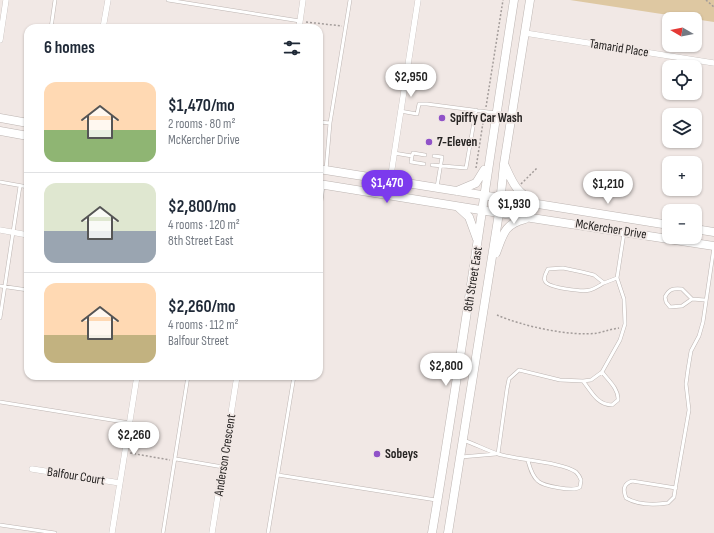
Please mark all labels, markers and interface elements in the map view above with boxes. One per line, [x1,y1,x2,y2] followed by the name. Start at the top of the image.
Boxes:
[662,12,702,52] north arrow
[662,12,702,244] map controls
[588,35,650,61] street label: Tamarid Place
[281,37,303,59] icon: filters
[44,38,95,58] text: 6 homes
[662,60,702,100] button: locate
[378,64,444,98] pin: $2,950
[394,69,428,85] text: $2,950
[168,96,235,116] text: $1,470/mo
[76,98,124,146] icon: home
[662,108,702,148] button: layers
[450,110,523,126] place label: Spiffy Car Wash
[437,113,447,123] marker: Spiffy Car Wash
[168,116,235,132] text: 2 rooms · 80 m²
[168,132,240,148] text: McKercher Drive
[437,134,478,150] place label: 7-Eleven
[424,137,434,147] marker: 7-Eleven
[662,156,702,196] button: +
[354,170,420,204] pin: $1,470
[575,171,641,205] pin: $1,210
[371,175,403,191] text: $1,470
[592,176,624,192] text: $1,210
[481,191,547,225] pin: $1,930
[497,196,531,212] text: $1,930
[168,197,236,217] text: $2,800/mo
[76,199,124,247] icon: home
[662,204,702,244] button: −
[574,215,648,243] street label: McKercher Drive
[168,217,240,233] text: 4 rooms · 120 m²
[168,233,234,249] text: 8th Street East
[460,245,486,313] street label: 8th Street East
[168,297,235,317] text: $2,260/mo
[76,299,124,347] icon: home
[168,317,239,333] text: 4 rooms · 112 m²
[168,333,229,349] text: Balfour Street
[413,353,479,387] pin: $2,800
[429,358,463,374] text: $2,800
[210,413,239,498] street label: Anderson Crescent
[101,422,167,456] pin: $2,260
[117,427,151,443] text: $2,260
[385,446,418,462] place label: Sobeys
[372,449,382,459] marker: Sobeys
[46,464,106,488] street label: Balfour Court

